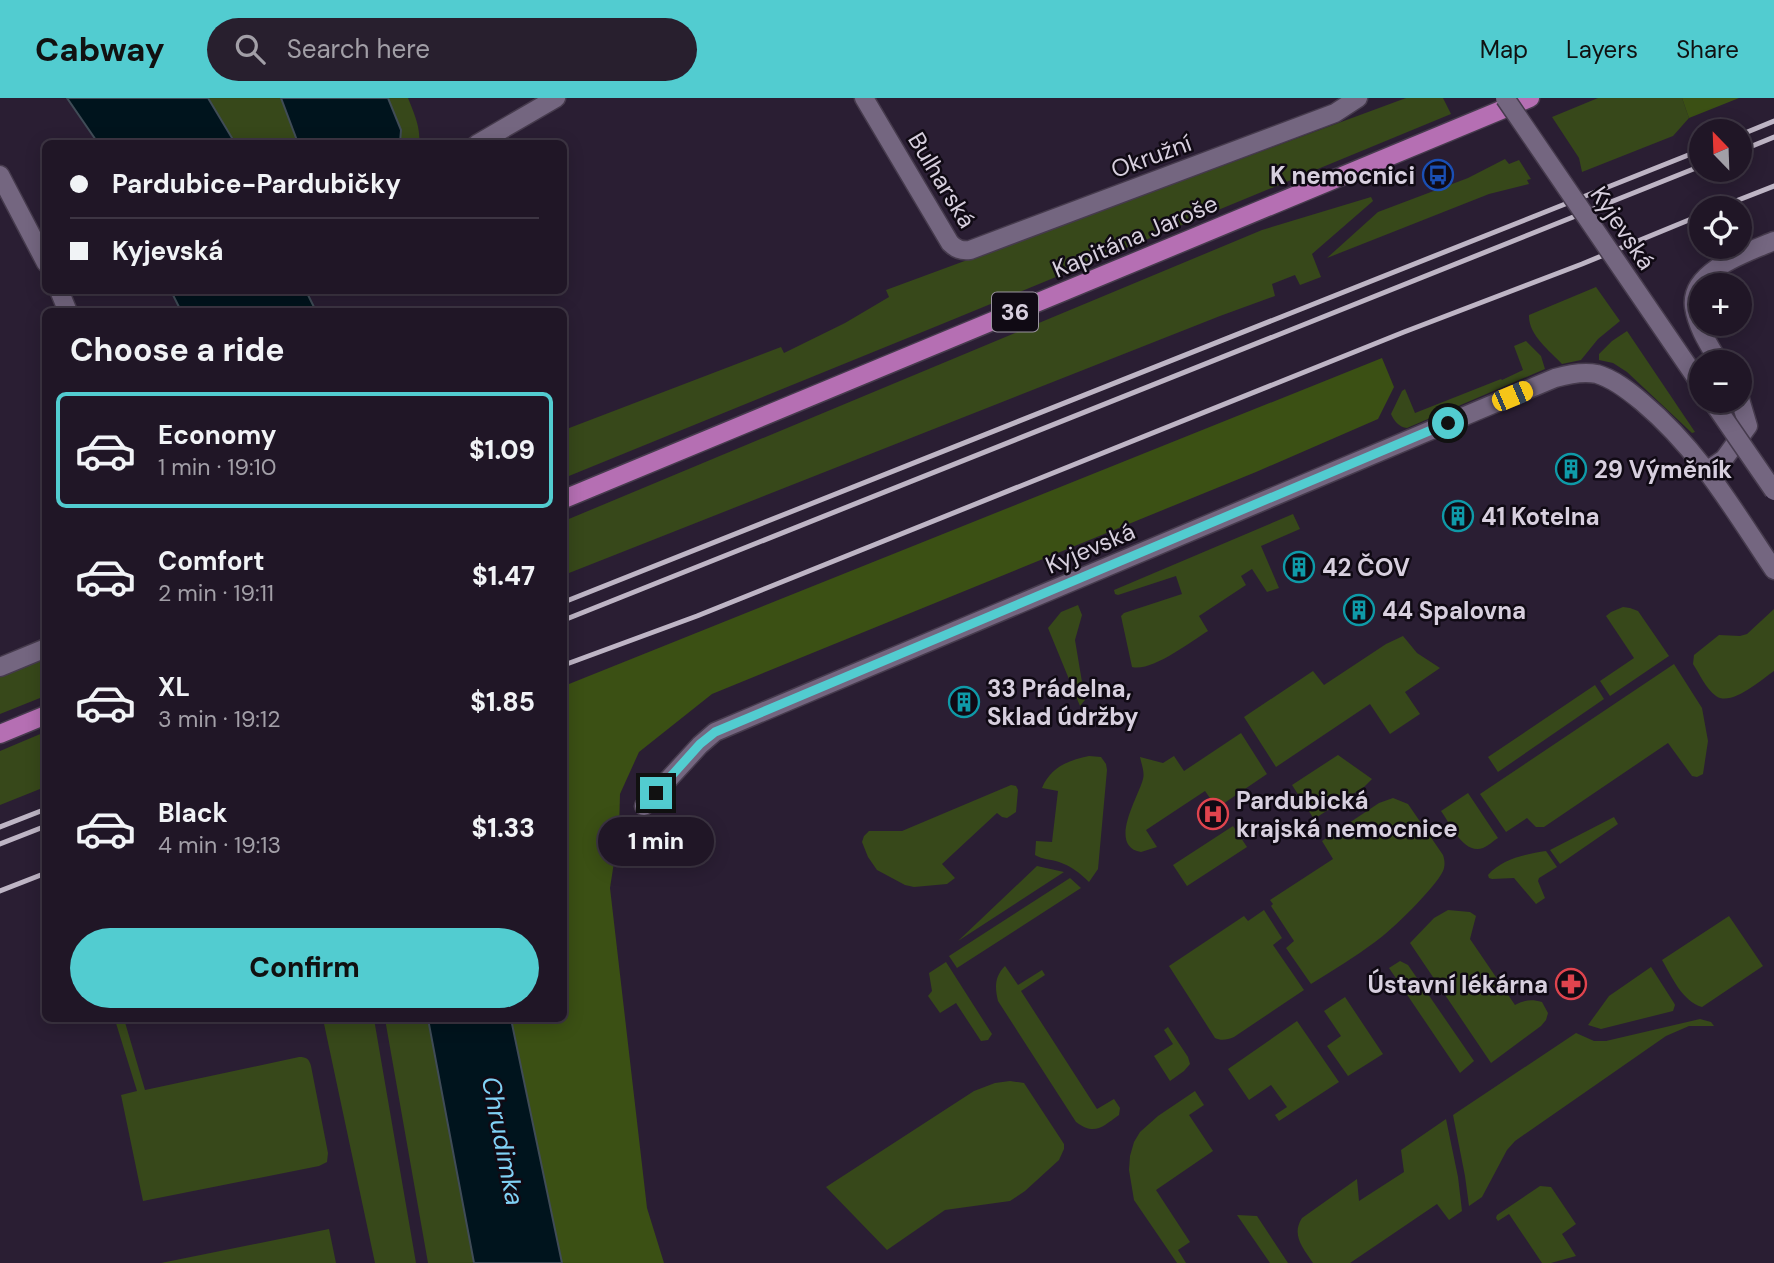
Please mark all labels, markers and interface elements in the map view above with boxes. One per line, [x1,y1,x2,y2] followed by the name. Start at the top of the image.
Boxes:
[207,18,697,81] search box
[35,28,165,71] text: Cabway
[231,30,269,68] icon: search
[287,32,430,66] text: Search here
[1480,34,1528,65] text: Map
[1566,34,1638,65] text: Layers
[1676,34,1739,65] text: Share
[1689,119,1752,182] north arrow
[1689,119,1752,413] map controls
[901,126,983,234] street label: Bulharská
[1106,127,1196,185] street label: Okružní
[1421,158,1455,192] bus stop icon: K nemocnici
[1270,160,1415,191] place label: K nemocnici
[112,167,401,201] text: Pardubice-Pardubičky
[1584,180,1662,276] street label: Kyjevská
[1048,187,1222,285] street label: Kapitána Jaroše
[1689,196,1752,259] button: locate
[112,234,223,268] text: Kyjevská
[1689,273,1752,336] button: +
[992,293,1038,332] road number: 36
[70,329,285,371] text: Choose a ride
[1689,350,1752,413] button: −
[1489,378,1536,414] car
[1432,407,1464,439] route start
[158,418,276,452] text: Economy
[74,419,137,482] icon: car
[469,433,535,467] text: $1.09
[158,452,276,482] text: 1 min · 19:10
[1554,452,1588,486] building icon: 29 Výměník
[1594,454,1732,485] place label: 29 Výměník
[1441,499,1475,533] building icon: 41 Kotelna
[1481,501,1600,532] place label: 41 Kotelna
[1041,515,1139,581] street label: Kyjevská
[158,544,264,578] text: Comfort
[74,545,137,608] icon: car
[1282,550,1316,584] building icon: 42 ČOV
[1322,552,1410,583] place label: 42 ČOV
[472,559,535,593] text: $1.47
[158,578,274,608] text: 2 min · 19:11
[1342,593,1376,627] building icon: 44 Spalovna
[1382,595,1526,626] place label: 44 Spalovna
[158,670,190,704] text: XL
[74,671,137,734] icon: car
[987,673,1139,732] place label: 33 Prádelna, Sklad údržby
[470,685,535,719] text: $1.85
[947,685,981,719] building icon: 33 Prádelna, Sklad údržby
[158,704,280,734] text: 3 min · 19:12
[640,777,672,809] route end
[1236,785,1458,844] place label: Pardubická krajská nemocnice
[158,796,228,830] text: Black
[74,797,137,860] icon: car
[1196,797,1230,831] hospital icon: Pardubická krajská nemocnice
[472,811,535,845] text: $1.33
[598,818,714,866] callout: 1 min
[628,826,684,856] text: 1 min
[158,830,281,860] text: 4 min · 19:13
[70,928,539,1008] button: Confirm
[1554,967,1588,1001] pharmacy icon: Ústavní lékárna
[1368,968,1548,1000] place label: Ústavní lékárna
[474,1074,532,1208] water label: Chrudimka

